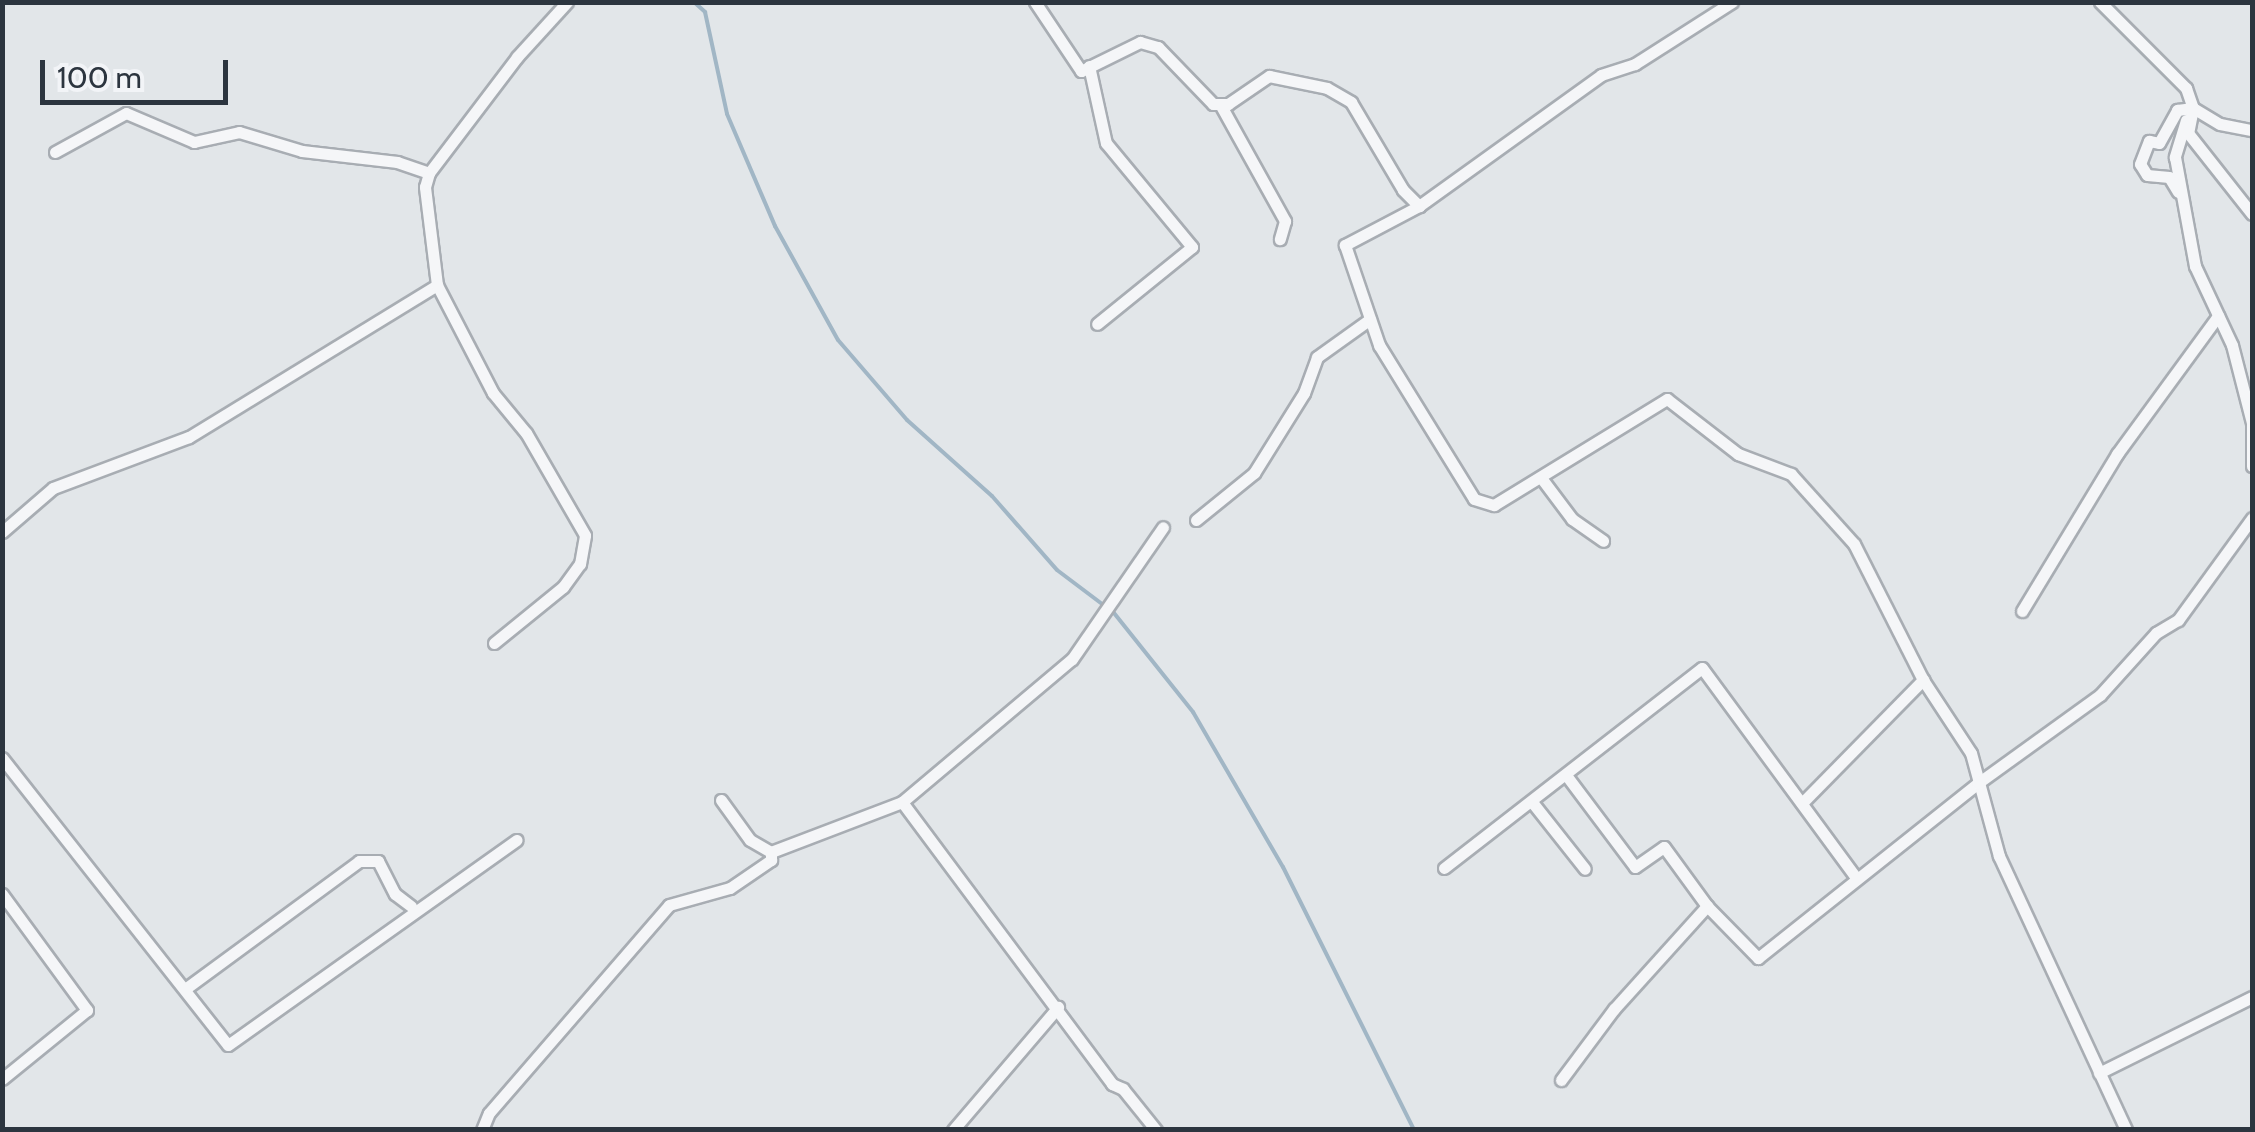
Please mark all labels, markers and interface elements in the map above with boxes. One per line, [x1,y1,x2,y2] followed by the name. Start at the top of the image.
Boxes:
[45,40,232,102] scale bar
[57,59,142,96] text: 100 m

